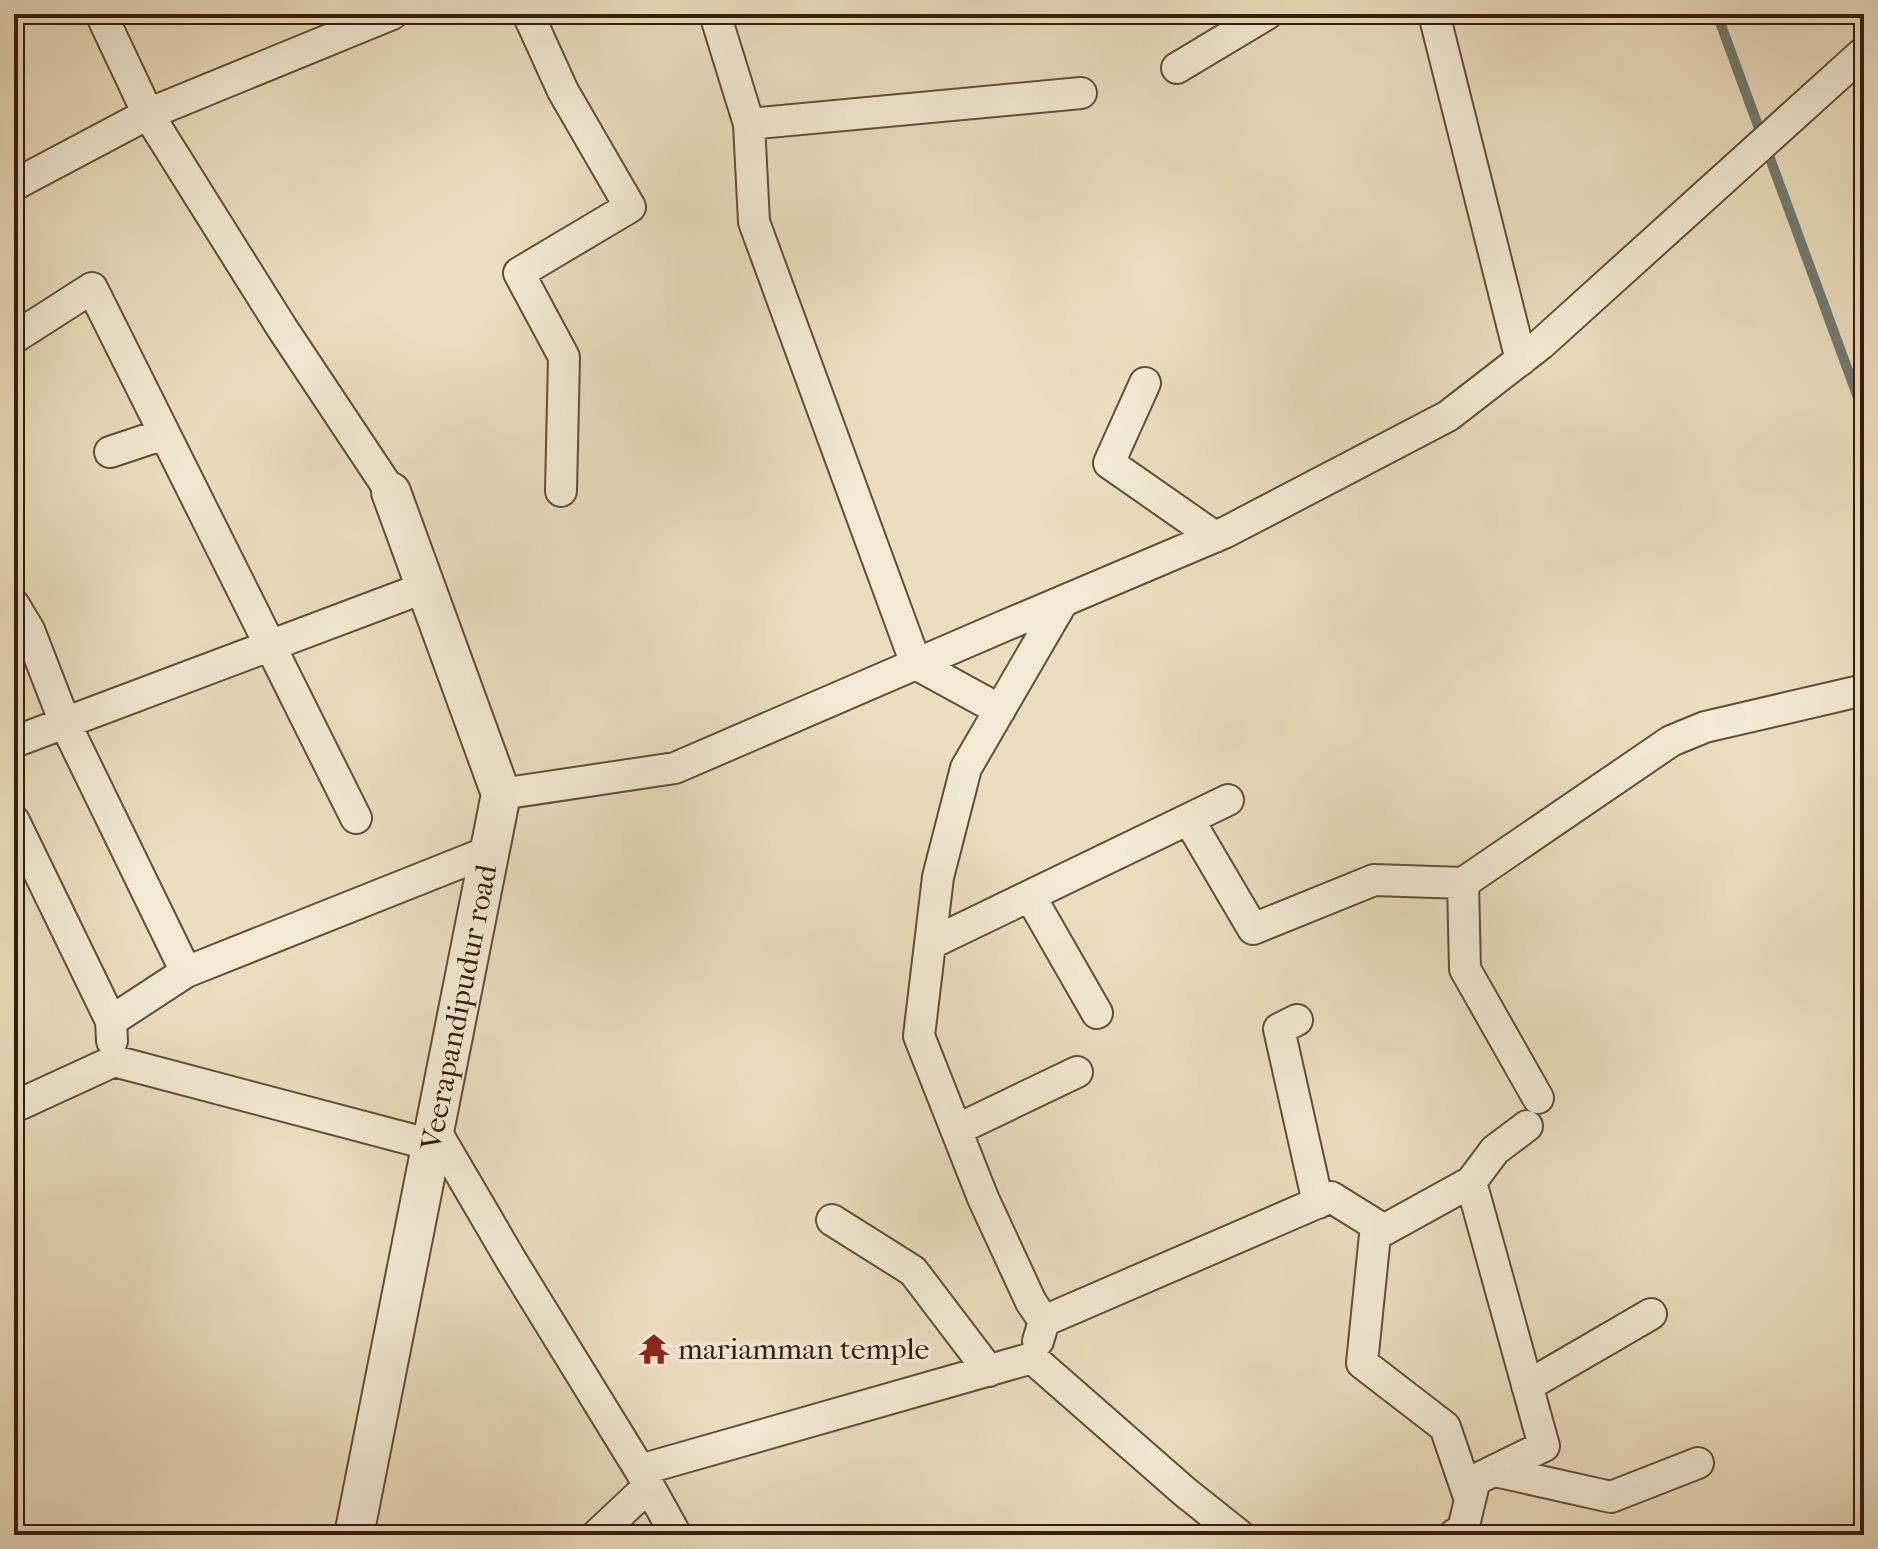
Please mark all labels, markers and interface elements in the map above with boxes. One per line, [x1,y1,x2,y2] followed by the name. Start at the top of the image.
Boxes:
[414,861,505,1154] street label: Veerapandipudur road
[637,1332,671,1366] temple icon: mariamman temple
[678,1332,929,1367] place label: mariamman temple

